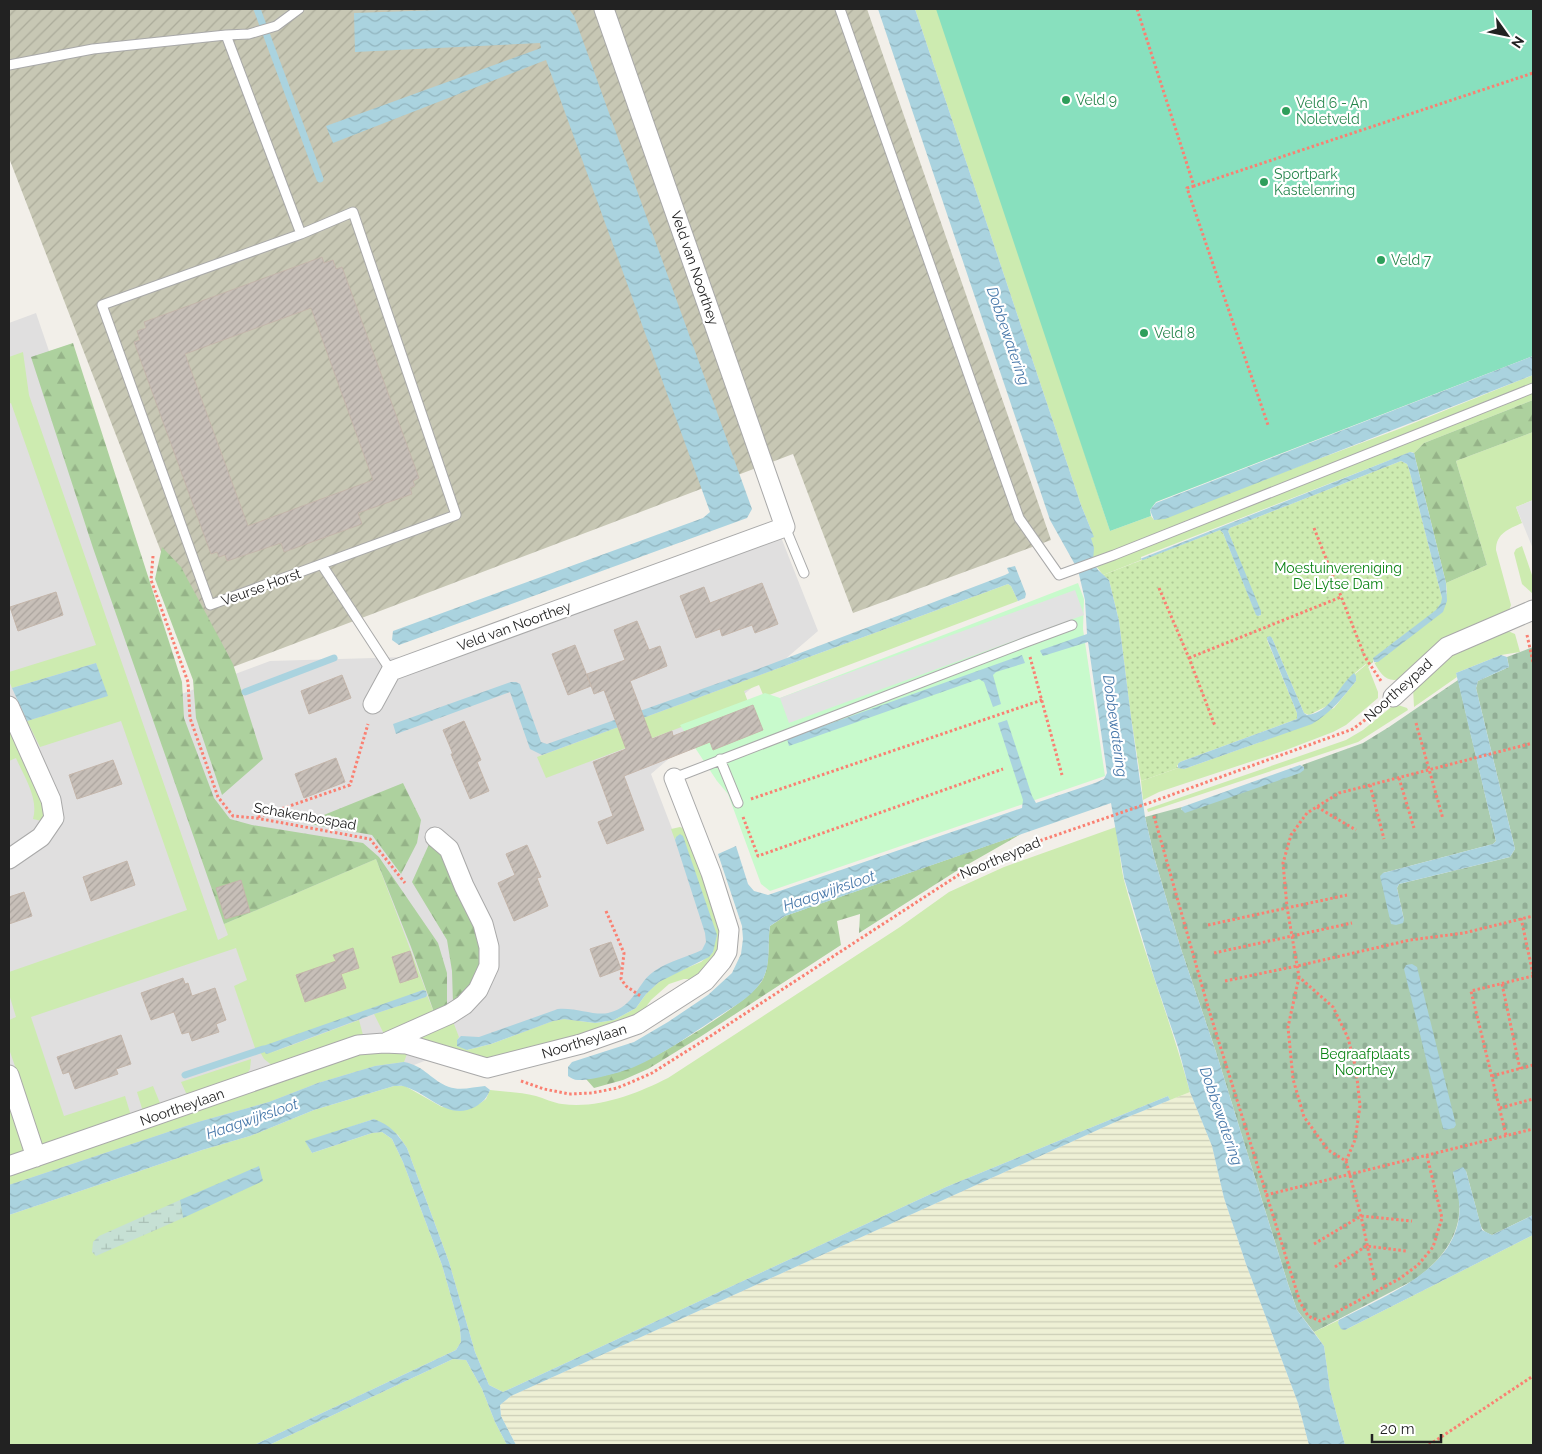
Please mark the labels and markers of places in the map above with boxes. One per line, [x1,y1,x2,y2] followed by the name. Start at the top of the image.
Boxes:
[1076,92,1117,108] place label: Veld 9
[1060,94,1072,106] marker: Veld 9
[1296,95,1368,127] place label: Veld 6 - An Noletveld
[1280,105,1292,117] marker: Veld 6 - An Noletveld
[1274,166,1355,198] place label: Sportpark Kastelenring
[1258,176,1270,188] marker: Sportpark Kastelenring
[1391,252,1432,268] place label: Veld 7
[1375,254,1387,266] marker: Veld 7
[1154,325,1195,341] place label: Veld 8
[1138,327,1150,339] marker: Veld 8

